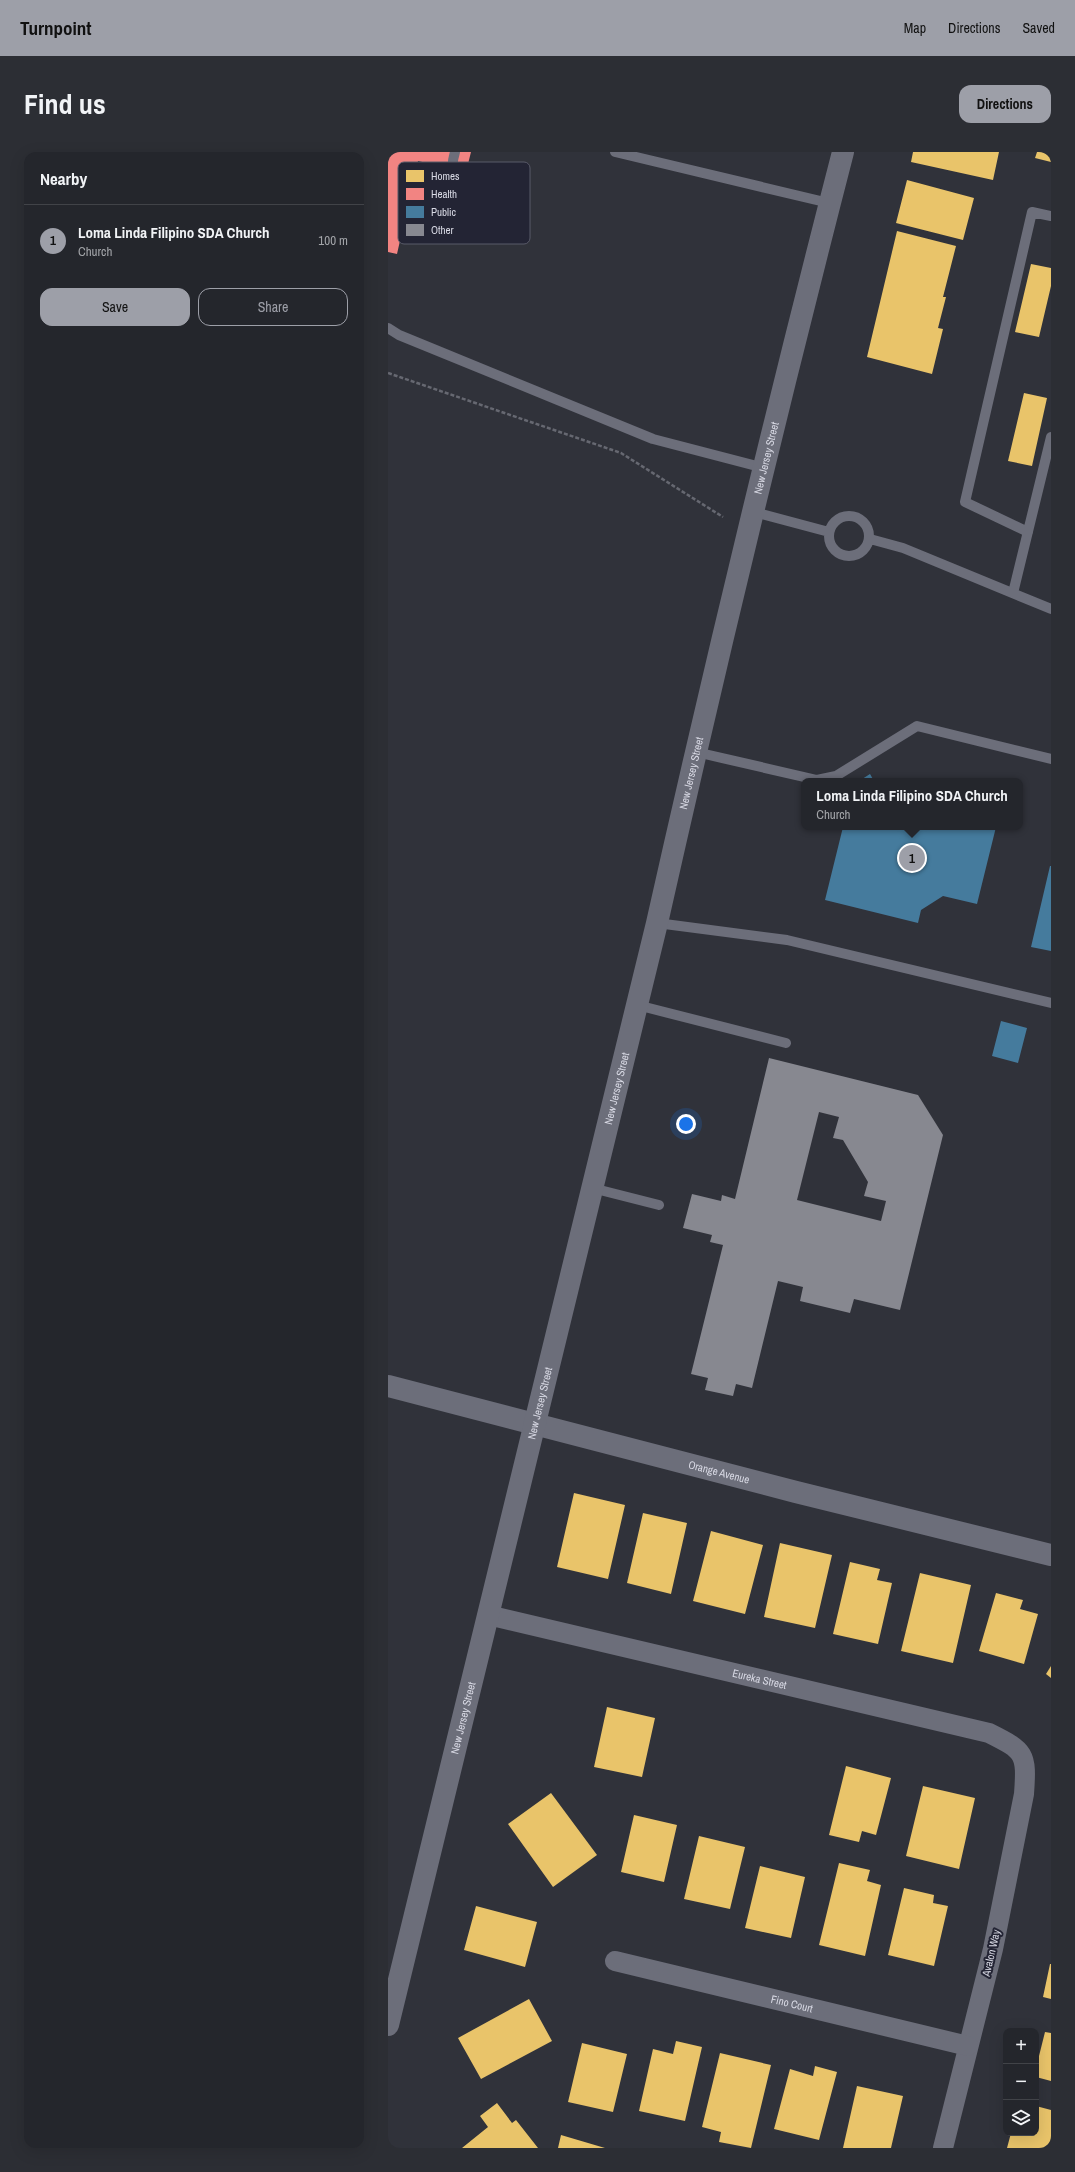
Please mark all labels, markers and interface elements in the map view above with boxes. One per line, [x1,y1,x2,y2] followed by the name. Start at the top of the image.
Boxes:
[20,15,92,41] text: Turnpoint
[904,19,926,37] text: Map
[948,19,1000,37] text: Directions
[1022,19,1055,37] text: Saved
[24,85,106,123] text: Find us
[959,85,1051,123] button: Directions
[398,162,530,244] legend
[40,167,87,190] text: Nearby
[431,169,460,183] text: Homes
[431,187,457,201] text: Health
[431,205,457,219] text: Public
[78,222,270,243] text: Loma Linda Filipino SDA Church
[431,223,454,237] text: Other
[50,232,56,249] text: 1
[318,232,348,249] text: 100 m
[78,243,112,260] text: Church
[40,288,190,326] button: Save
[198,288,348,326] button: Share
[751,420,782,496] street label: New Jersey Street
[676,735,706,811] street label: New Jersey Street
[801,778,1023,830] popup
[816,785,1008,806] text: Loma Linda Filipino SDA Church
[816,806,851,823] text: Church
[899,843,925,873] pin: 1
[601,1050,632,1126] street label: New Jersey Street
[676,1114,696,1134] your location
[524,1365,555,1441] street label: New Jersey Street
[687,1457,751,1487] street label: Orange Avenue
[731,1666,789,1692] street label: Eureka Street
[447,1680,479,1756] street label: New Jersey Street
[979,1928,1003,1979] street label: Avalon Way
[770,1992,815,2016] street label: Fino Court
[1003,2028,1039,2136] map controls
[1003,2028,1039,2064] button: +
[1003,2064,1039,2100] button: −
[1003,2100,1039,2136] button: layers

